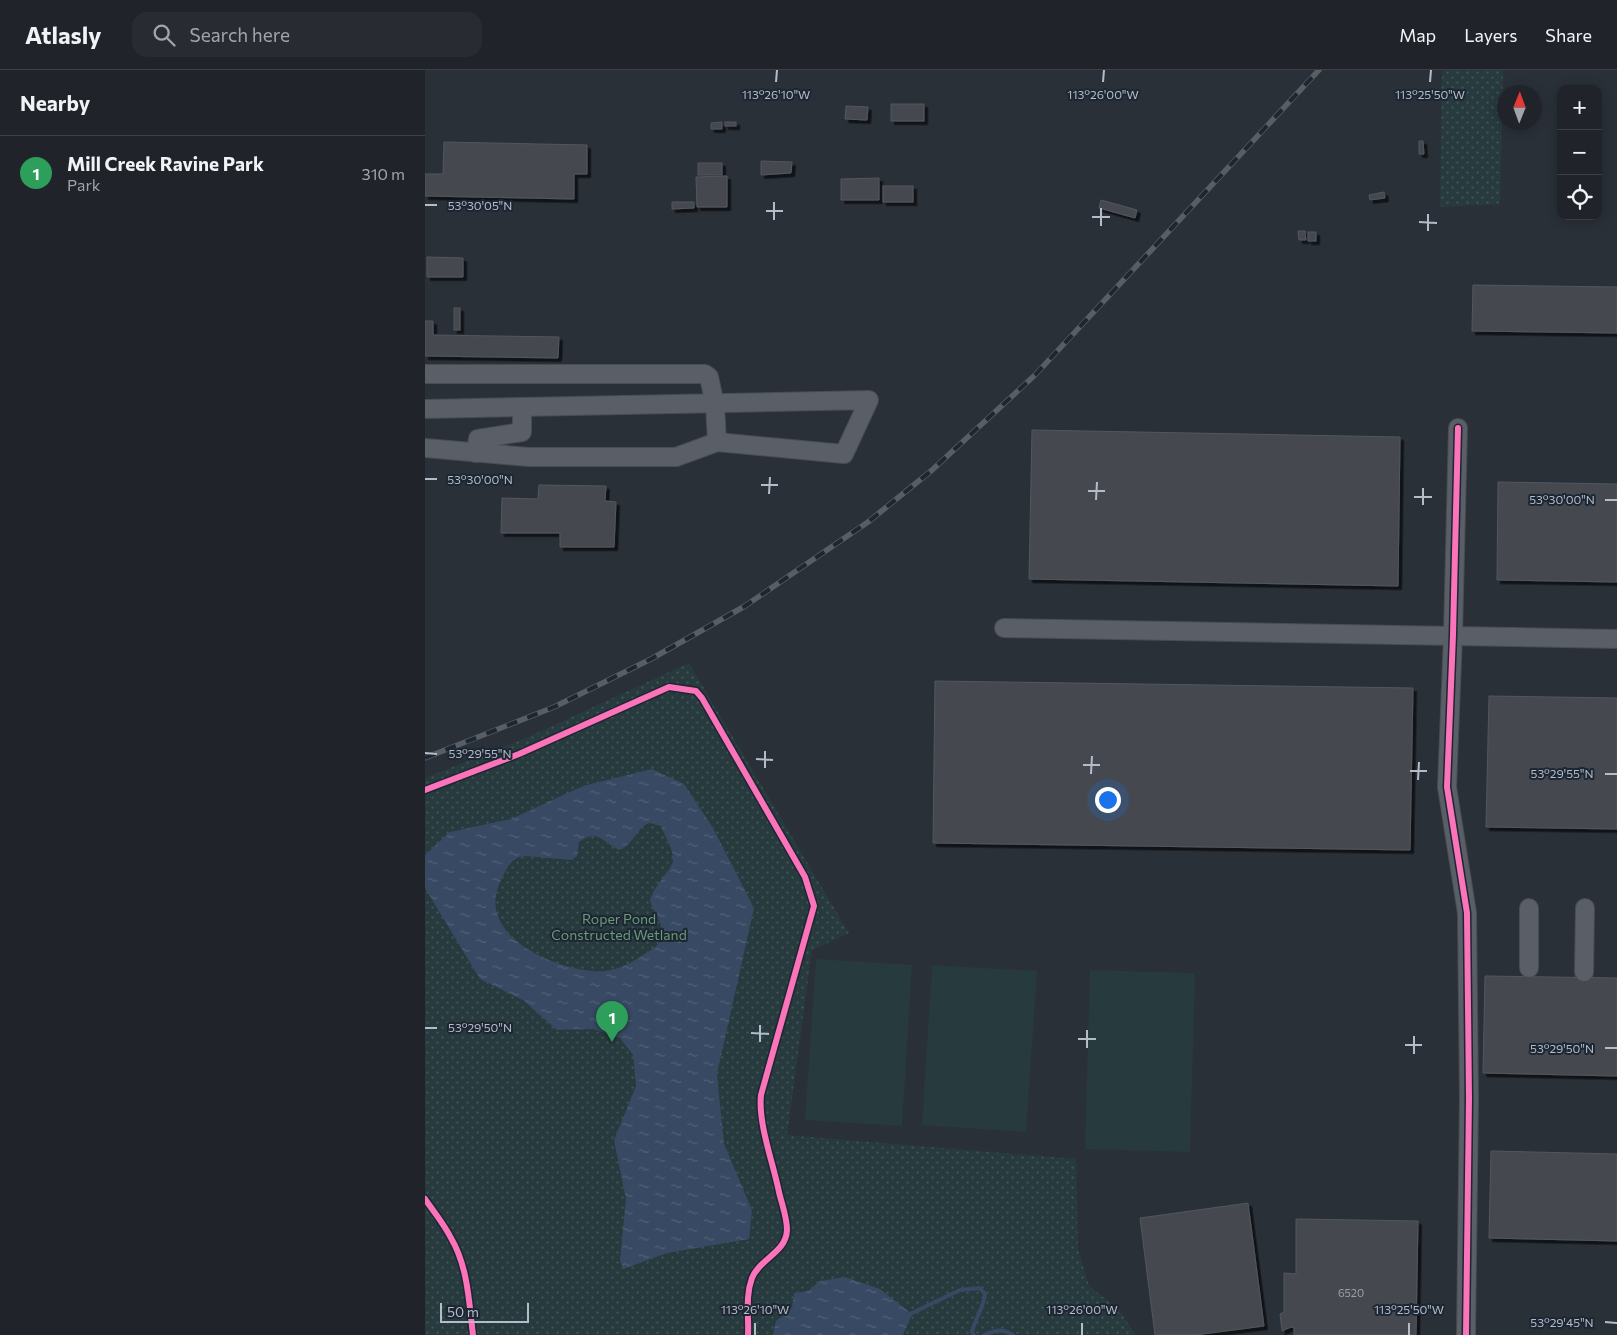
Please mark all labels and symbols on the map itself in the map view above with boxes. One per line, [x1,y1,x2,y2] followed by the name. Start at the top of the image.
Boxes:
[1497,85,1542,130] north arrow
[742,87,810,101] text: 113°26'10"W
[1067,87,1139,101] text: 113°26'00"W
[1395,87,1465,101] text: 113°25'50"W
[448,198,512,212] text: 53°30'05"N
[447,472,513,486] text: 53°30'00"N
[1529,492,1595,506] text: 53°30'00"N
[449,746,512,760] text: 53°29'55"N
[1531,766,1594,780] text: 53°29'55"N
[1095,787,1121,813] your location
[551,910,687,943] park label: Roper Pond Constructed Wetland
[596,1001,628,1042] pin: 1
[448,1020,512,1034] text: 53°29'50"N
[1530,1041,1594,1055] text: 53°29'50"N
[1338,1286,1364,1299] house number: 6520
[440,1300,529,1323] scale bar
[721,1302,789,1316] text: 113°26'10"W
[1046,1302,1118,1316] text: 113°26'00"W
[1374,1302,1444,1316] text: 113°25'50"W
[1530,1315,1594,1329] text: 53°29'45"N

